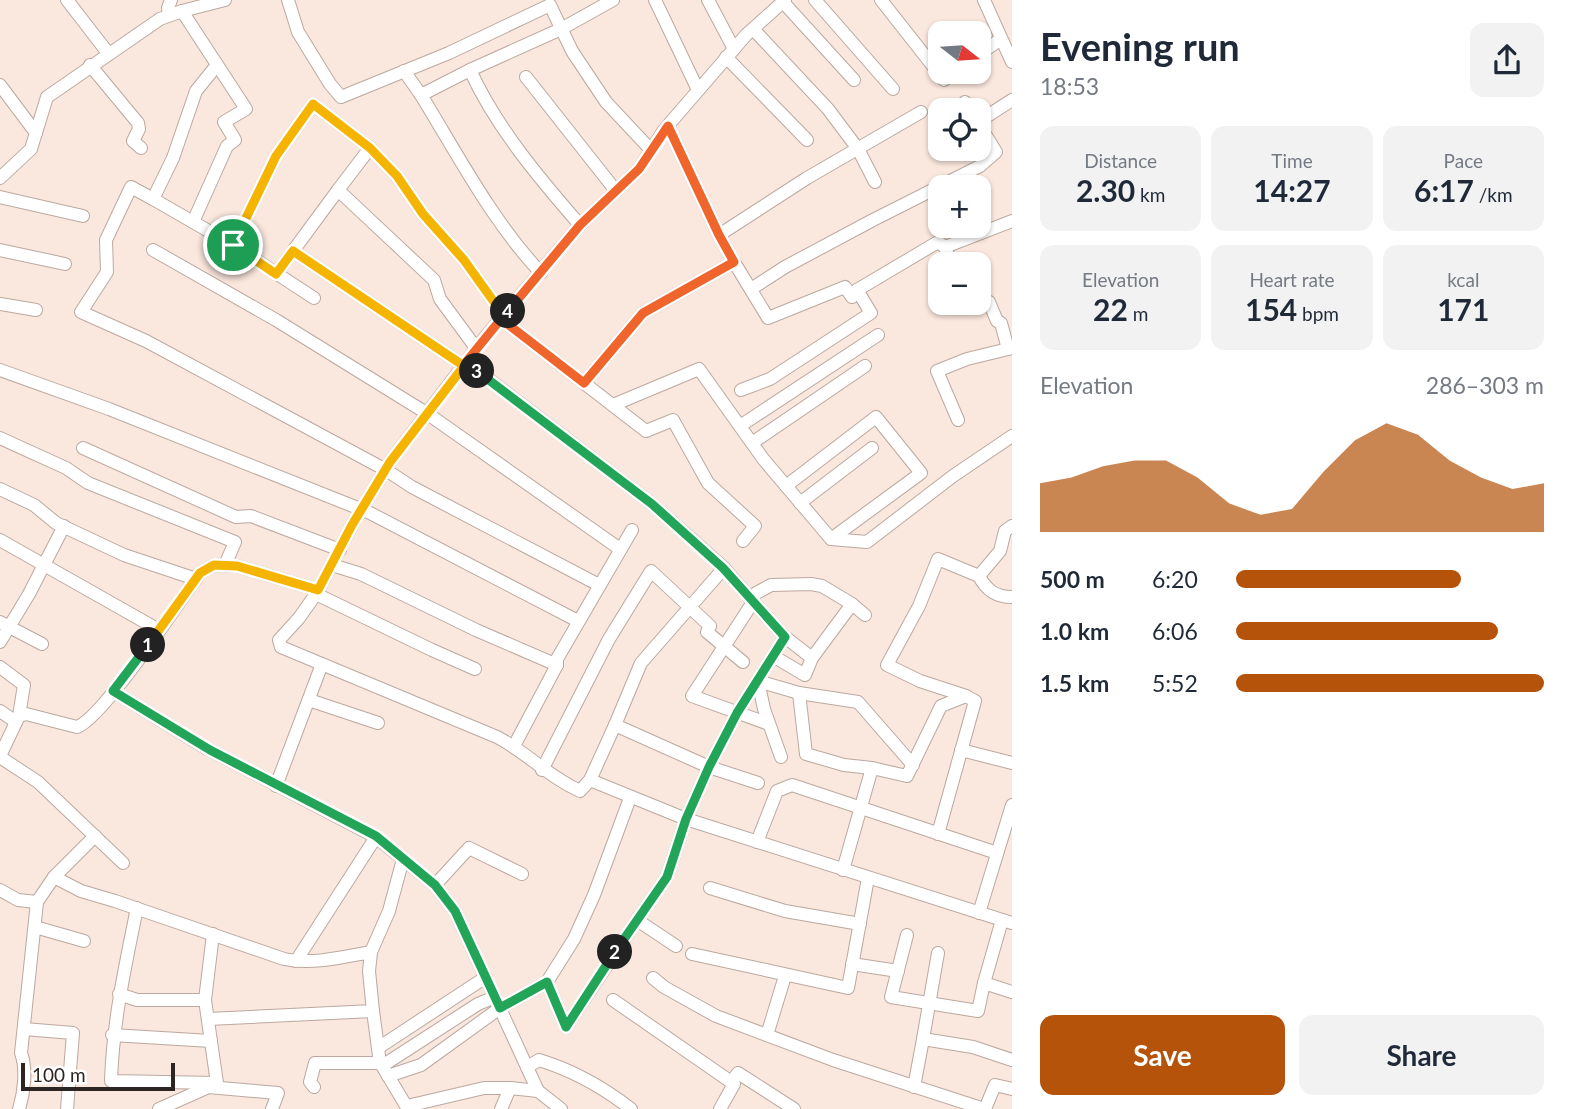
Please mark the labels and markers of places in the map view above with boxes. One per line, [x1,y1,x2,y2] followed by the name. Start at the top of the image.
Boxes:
[203,215,263,275] pin
[490,294,526,328] pin: 4
[460,354,494,388] pin: 3
[130,628,166,662] pin: 1
[598,934,632,970] pin: 2

